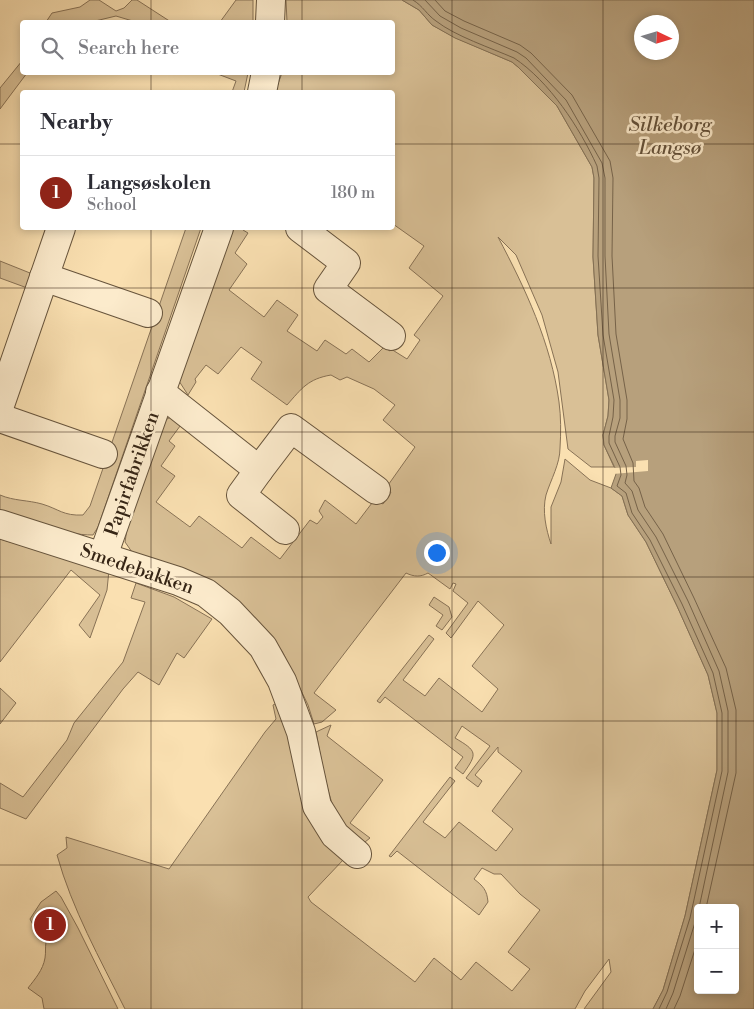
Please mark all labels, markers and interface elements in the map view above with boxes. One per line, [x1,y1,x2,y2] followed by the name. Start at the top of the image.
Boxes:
[634,15,679,60] north arrow
[20,20,395,75] search box
[38,34,66,62] icon: search
[78,36,179,60] text: Search here
[40,110,113,136] text: Nearby
[628,113,713,161] water label: Silkeborg Langsø
[87,171,211,195] text: Langsøskolen
[52,183,60,203] text: 1
[331,183,375,203] text: 180 m
[87,195,136,215] text: School
[99,408,165,540] street label: Papirfabrikken
[77,538,197,600] street label: Smedebakken
[424,540,450,566] your location
[694,904,739,994] map controls
[694,904,739,949] button: +
[34,906,66,944] pin: 1
[694,949,739,994] button: −

